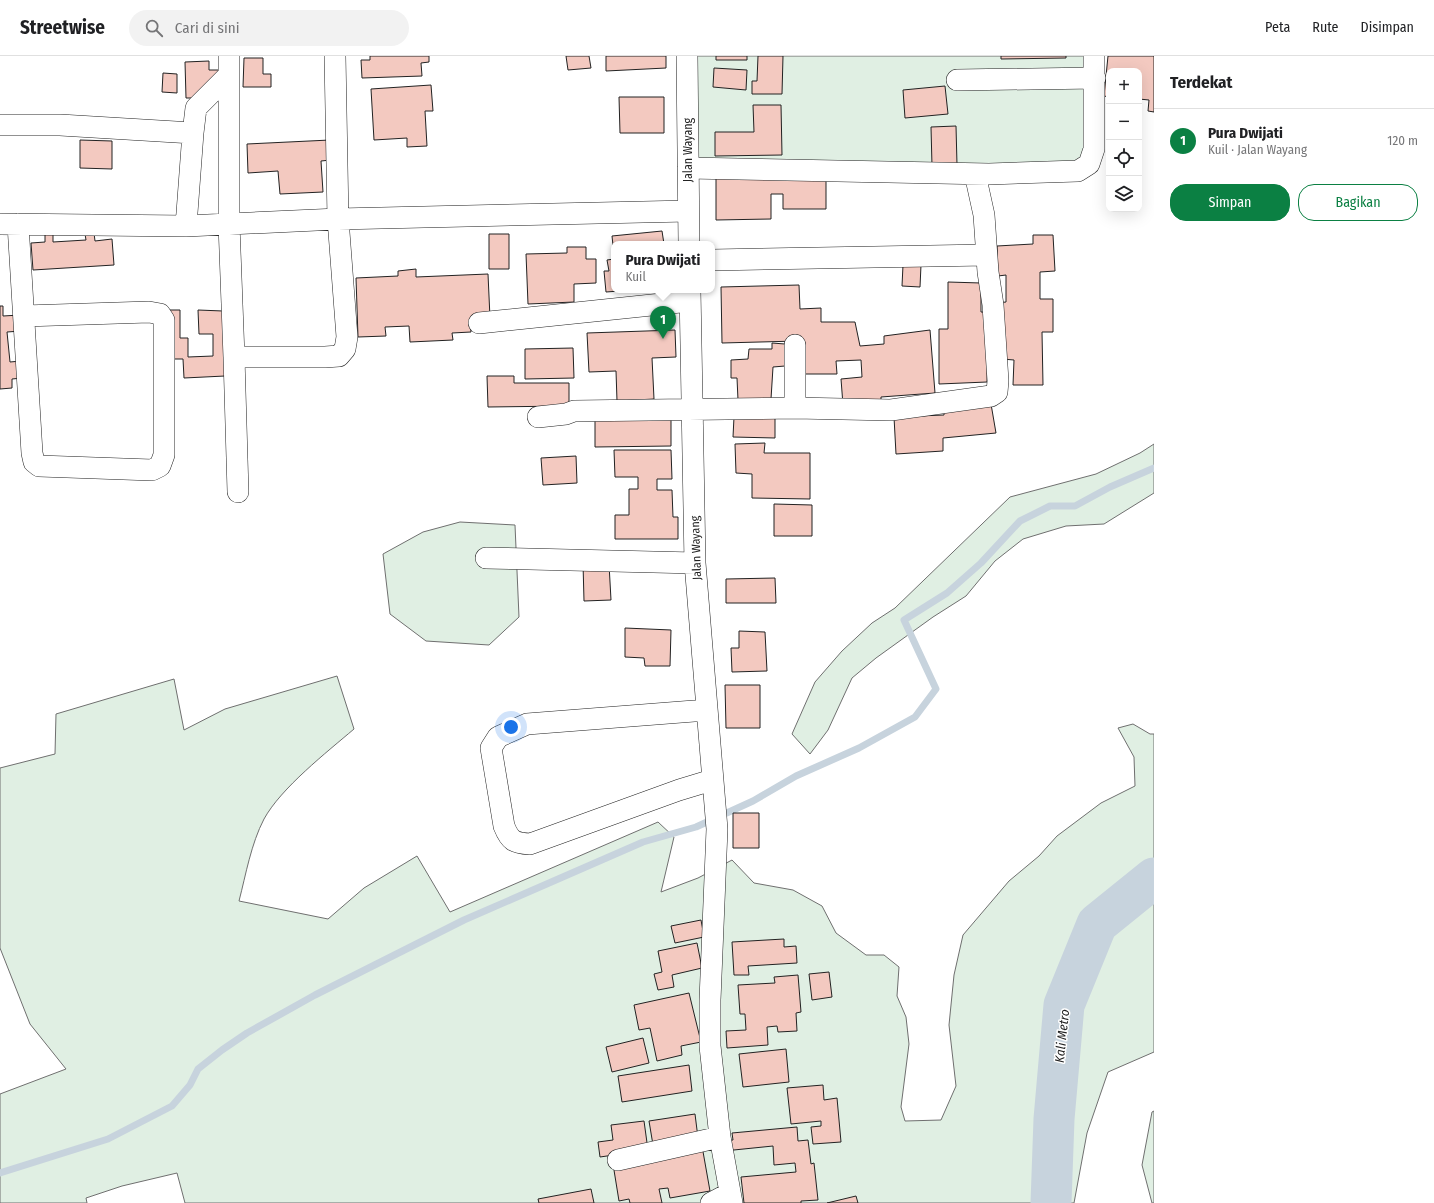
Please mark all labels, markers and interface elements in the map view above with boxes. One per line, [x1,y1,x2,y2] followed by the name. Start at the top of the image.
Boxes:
[129,10,409,46] search box
[20,16,105,39] text: Streetwise
[143,17,165,39] icon: search
[175,19,239,37] text: Cari di sini
[1265,19,1290,36] text: Peta
[1312,19,1339,36] text: Rute
[1361,19,1414,36] text: Disimpan
[1106,68,1142,212] map controls
[1106,68,1142,104] button: +
[1170,72,1232,93] text: Terdekat
[1106,104,1142,140] button: −
[681,117,695,182] street label: Jalan Wayang
[1208,124,1283,142] text: Pura Dwijati
[1180,133,1186,148] text: 1
[1387,133,1418,148] text: 120 m
[1106,140,1142,176] button: locate
[1208,142,1307,157] text: Kuil · Jalan Wayang
[1106,176,1142,212] button: layers
[1170,184,1290,221] button: Simpan
[1298,184,1418,221] button: Bagikan
[611,241,715,293] popup
[626,251,700,269] text: Pura Dwijati
[626,269,646,284] text: Kuil
[650,306,676,339] pin: 1
[688,515,704,580] street label: Jalan Wayang
[501,717,521,737] your location
[1052,1008,1072,1063] water label: Kali Metro

